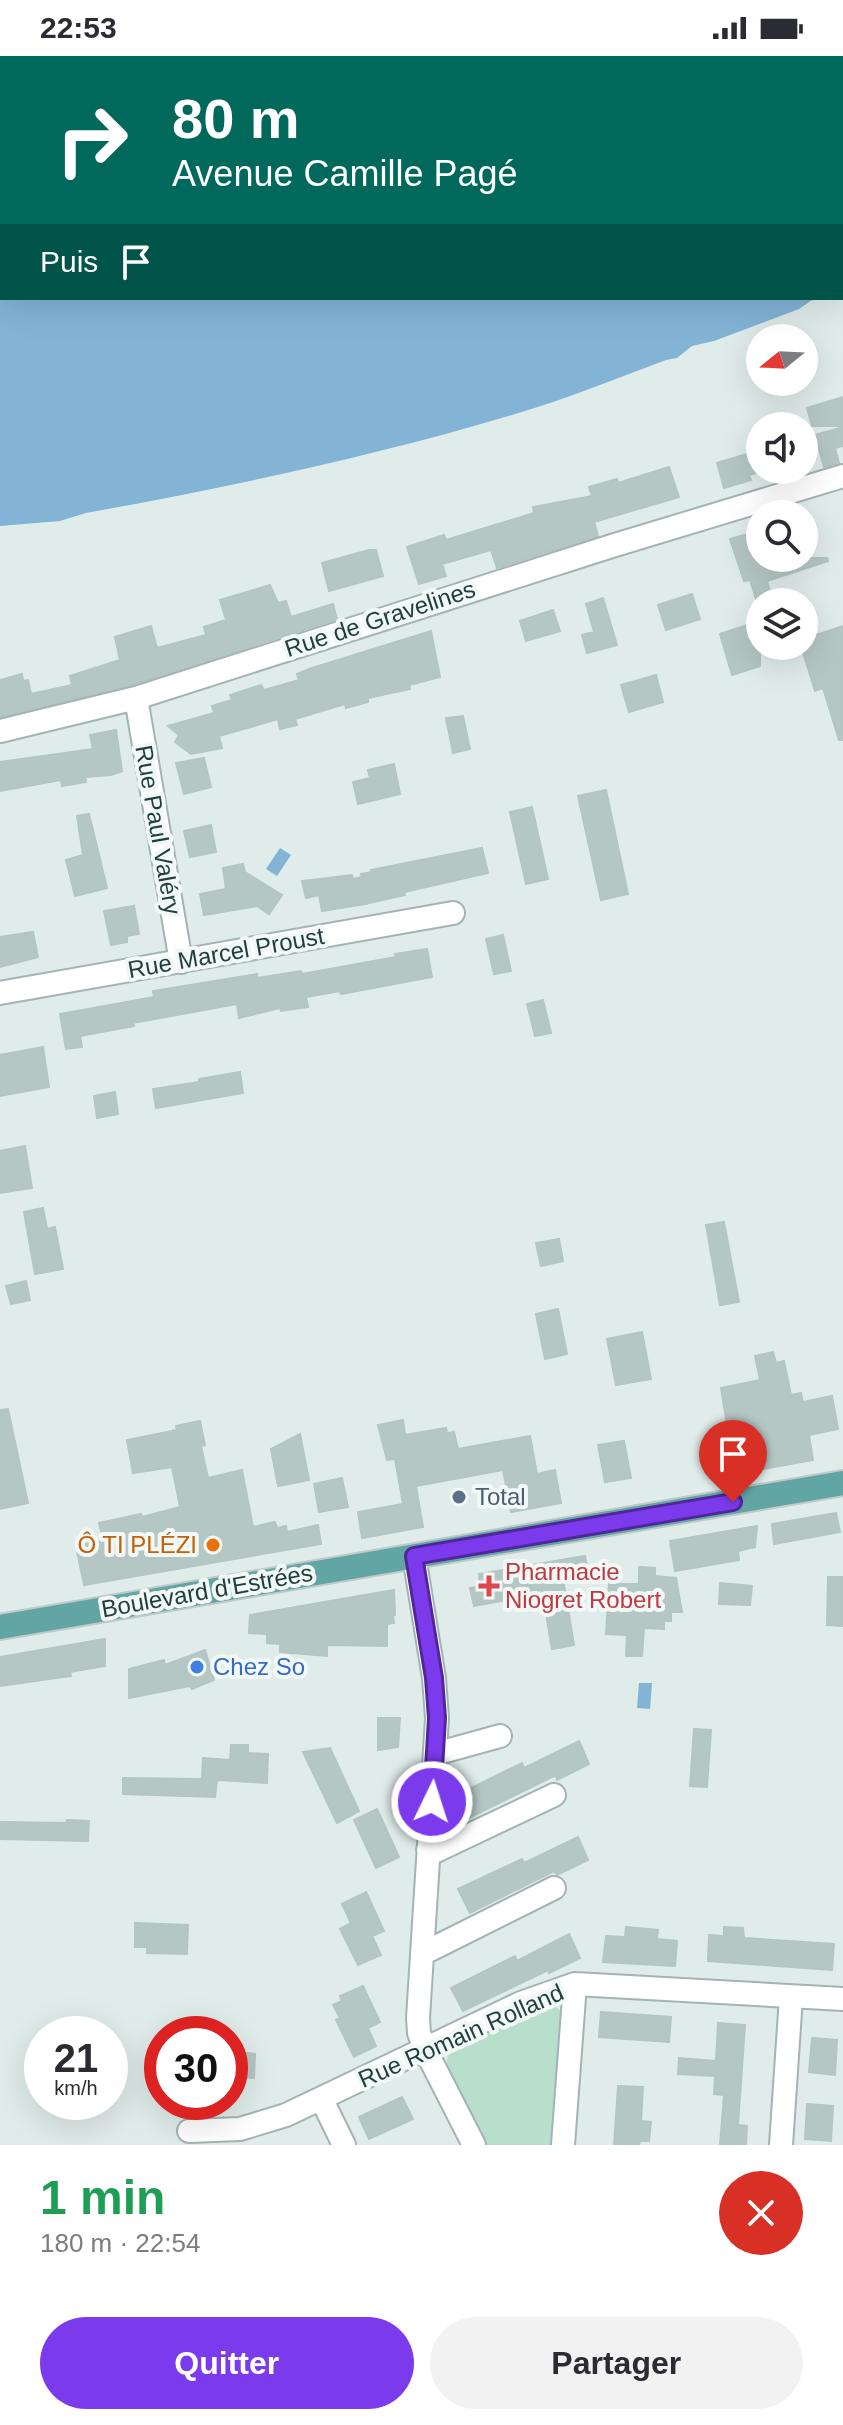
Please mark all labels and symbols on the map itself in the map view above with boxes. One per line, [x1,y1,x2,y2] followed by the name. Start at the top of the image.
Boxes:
[746,324,818,396] north arrow
[281,575,479,662] street label: Rue de Gravelines
[130,743,187,917] street label: Rue Paul Valéry
[126,922,326,983] street label: Rue Marcel Proust
[699,1420,767,1502] pin
[475,1483,526,1510] place label: Total
[450,1488,468,1506] marker: Total
[77,1531,197,1558] place label: Ô TI PLÉZI
[204,1536,222,1554] marker: Ô TI PLÉZI
[505,1558,661,1613] place label: Pharmacie Niogret Robert
[99,1559,315,1622] street label: Boulevard d'Estrées
[480,1577,498,1595] marker: Pharmacie Niogret Robert
[213,1653,305,1680] place label: Chez So
[188,1658,206,1676] marker: Chez So
[390,1760,474,1844] position arrow
[354,1978,567,2093] street label: Rue Romain Rolland
[144,2016,248,2120] speed limit sign: 30

